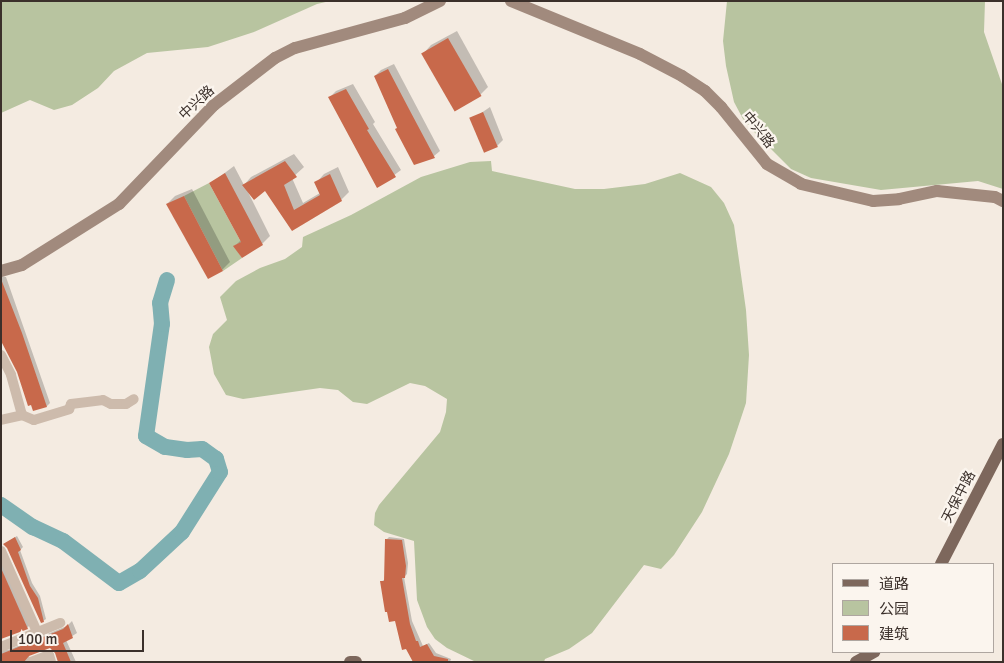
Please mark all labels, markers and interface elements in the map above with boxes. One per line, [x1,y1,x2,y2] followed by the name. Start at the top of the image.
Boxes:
[176,83,218,123] street label: 中兴路
[738,108,778,152] street label: 中兴路
[939,468,979,526] street label: 天保中路
[832,563,994,653] legend
[879,575,909,593] text: 道路
[879,600,909,618] text: 公园
[12,620,146,652] scale bar
[879,625,909,643] text: 建筑
[18,630,58,648] text: 100 m

